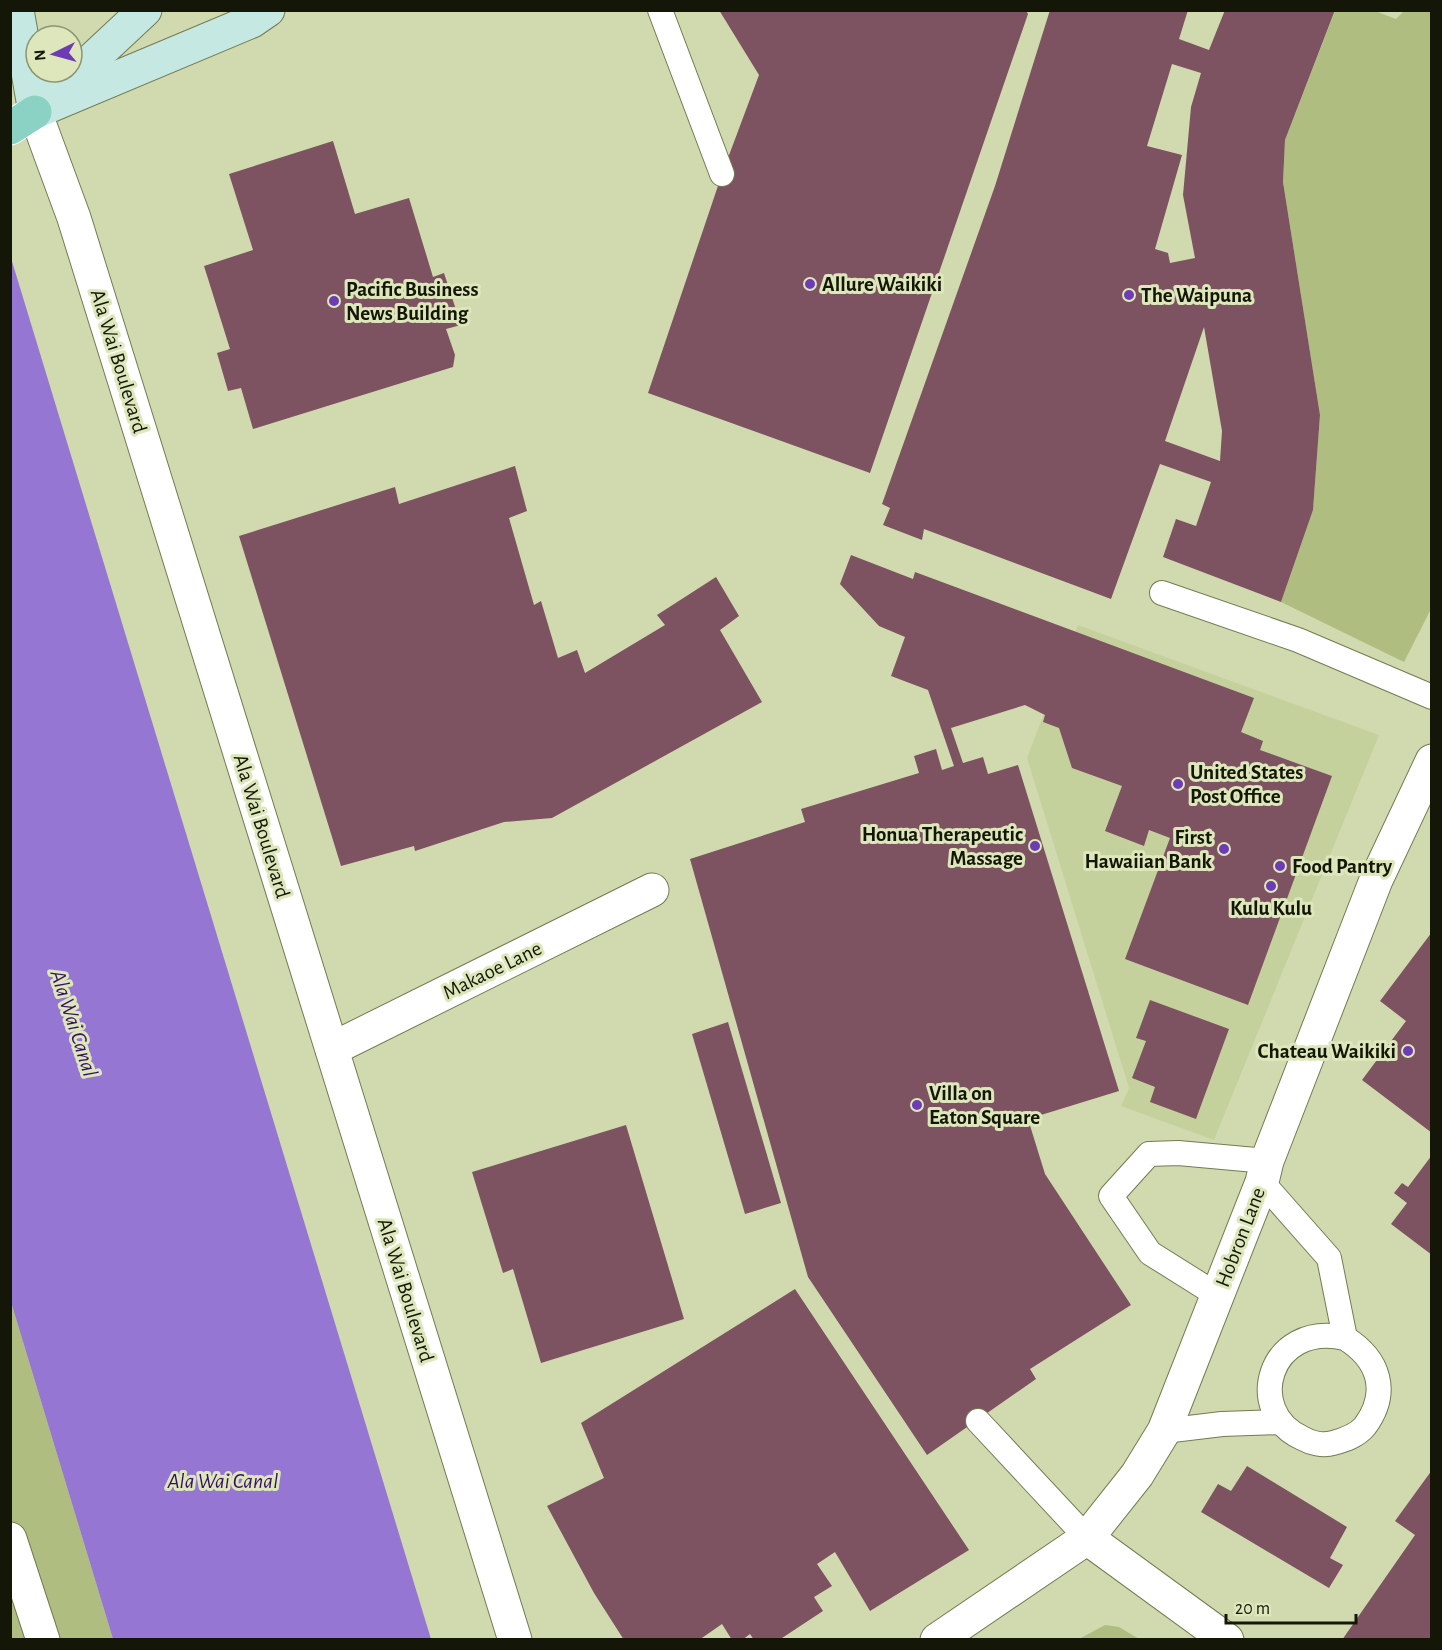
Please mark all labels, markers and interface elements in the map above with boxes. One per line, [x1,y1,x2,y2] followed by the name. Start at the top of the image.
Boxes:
[24,24,84,84] north arrow
[32,49,49,61] text: N
[822,274,942,295] place label: Allure Waikiki
[803,277,817,291] marker: Allure Waikiki
[346,279,478,324] place label: Pacific Business News Building
[1141,285,1252,306] place label: The Waipuna
[87,287,150,436] street label: Ala Wai Boulevard
[1122,288,1136,302] marker: The Waipuna
[327,294,341,308] marker: Pacific Business News Building
[230,752,293,901] street label: Ala Wai Boulevard
[1190,762,1303,807] place label: United States Post Office
[1171,777,1185,791] marker: United States Post Office
[862,824,1023,869] place label: Honua Therapeutic Massage
[1084,827,1213,872] place label: First Hawaiian Bank
[1028,839,1042,853] marker: Honua Therapeutic Massage
[1217,842,1231,856] marker: First Hawaiian Bank
[1292,856,1393,877] place label: Food Pantry
[1273,859,1287,873] marker: Food Pantry
[1264,879,1278,893] marker: Kulu Kulu
[1230,898,1312,919] place label: Kulu Kulu
[439,938,545,1003] street label: Makaoe Lane
[46,966,102,1079] water label: Ala Wai Canal
[1258,1041,1396,1062] place label: Chateau Waikiki
[1401,1044,1415,1058] marker: Chateau Waikiki
[929,1083,1040,1128] place label: Villa on Eaton Square
[910,1098,924,1112] marker: Villa on Eaton Square
[1212,1185,1269,1290] street label: Hobron Lane
[374,1216,437,1365] street label: Ala Wai Boulevard
[167,1470,278,1492] water label: Ala Wai Canal
[1226,1587,1356,1625] scale bar
[1235,1600,1270,1618] text: 20 m

